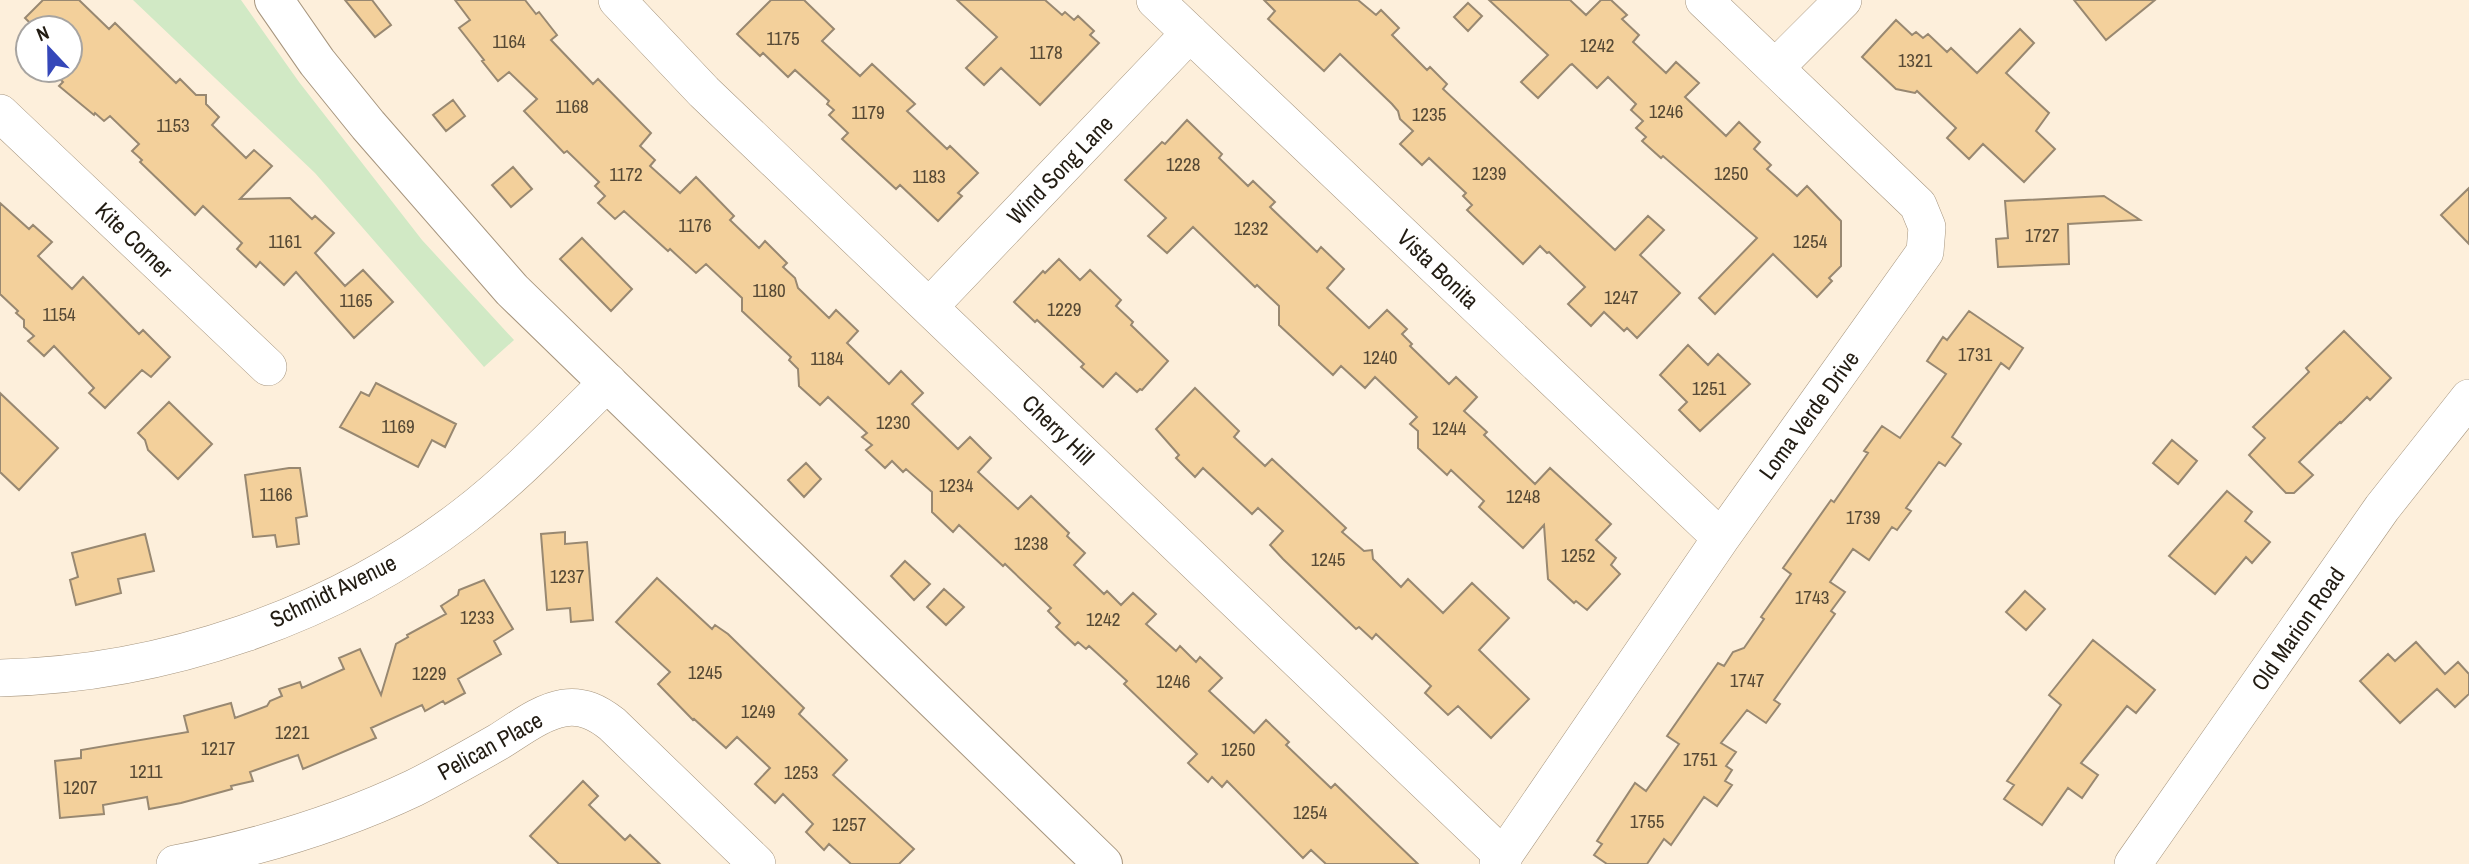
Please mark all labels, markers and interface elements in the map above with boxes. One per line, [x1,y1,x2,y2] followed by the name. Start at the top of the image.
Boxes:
[14,14,84,84] north arrow
[33,19,53,47] text: N
[766,25,800,51] house number: 1175
[492,28,526,54] house number: 1164
[1580,32,1614,58] house number: 1242
[1029,39,1063,65] house number: 1178
[1898,47,1933,73] house number: 1321
[555,93,589,119] house number: 1168
[1649,98,1683,124] house number: 1246
[851,99,885,125] house number: 1179
[1412,101,1447,127] house number: 1235
[1000,108,1120,231] street label: Wind Song Lane
[156,112,190,138] house number: 1153
[1166,151,1200,177] house number: 1228
[1472,160,1506,186] house number: 1239
[1714,160,1748,186] house number: 1250
[609,161,643,187] house number: 1172
[912,163,946,189] house number: 1183
[89,195,180,285] street label: Kite Corner
[678,212,712,238] house number: 1176
[1234,215,1268,241] house number: 1232
[1391,222,1486,316] street label: Vista Bonita
[2025,222,2060,248] house number: 1727
[268,228,302,254] house number: 1161
[1793,228,1828,254] house number: 1254
[752,277,786,303] house number: 1180
[1604,284,1639,310] house number: 1247
[339,287,373,313] house number: 1165
[1047,296,1081,322] house number: 1229
[42,301,76,327] house number: 1154
[1958,341,1993,367] house number: 1731
[1363,344,1397,370] house number: 1240
[1751,344,1866,485] street label: Loma Verde Drive
[810,345,844,371] house number: 1184
[1692,375,1727,401] house number: 1251
[1016,388,1101,472] street label: Cherry Hill
[876,409,910,435] house number: 1230
[381,413,415,439] house number: 1169
[1432,415,1467,441] house number: 1244
[939,472,974,498] house number: 1234
[259,481,293,507] house number: 1166
[1506,483,1540,509] house number: 1248
[1846,504,1880,530] house number: 1739
[1014,530,1048,556] house number: 1238
[1561,542,1595,568] house number: 1252
[1311,546,1346,572] house number: 1245
[264,547,401,635] street label: Schmidt Avenue
[2244,561,2351,696] street label: Old Marion Road
[550,563,585,589] house number: 1237
[1795,584,1829,610] house number: 1743
[460,604,494,630] house number: 1233
[1086,606,1120,632] house number: 1242
[688,659,723,685] house number: 1245
[412,660,446,686] house number: 1229
[1730,667,1765,693] house number: 1747
[1156,668,1190,694] house number: 1246
[741,698,775,724] house number: 1249
[432,704,548,787] street label: Pelican Place
[275,719,310,745] house number: 1221
[201,735,236,761] house number: 1217
[1221,736,1255,762] house number: 1250
[1683,746,1718,772] house number: 1751
[129,758,163,784] house number: 1211
[784,759,818,785] house number: 1253
[63,774,98,800] house number: 1207
[1293,799,1328,825] house number: 1254
[1630,808,1665,834] house number: 1755
[832,811,867,837] house number: 1257

